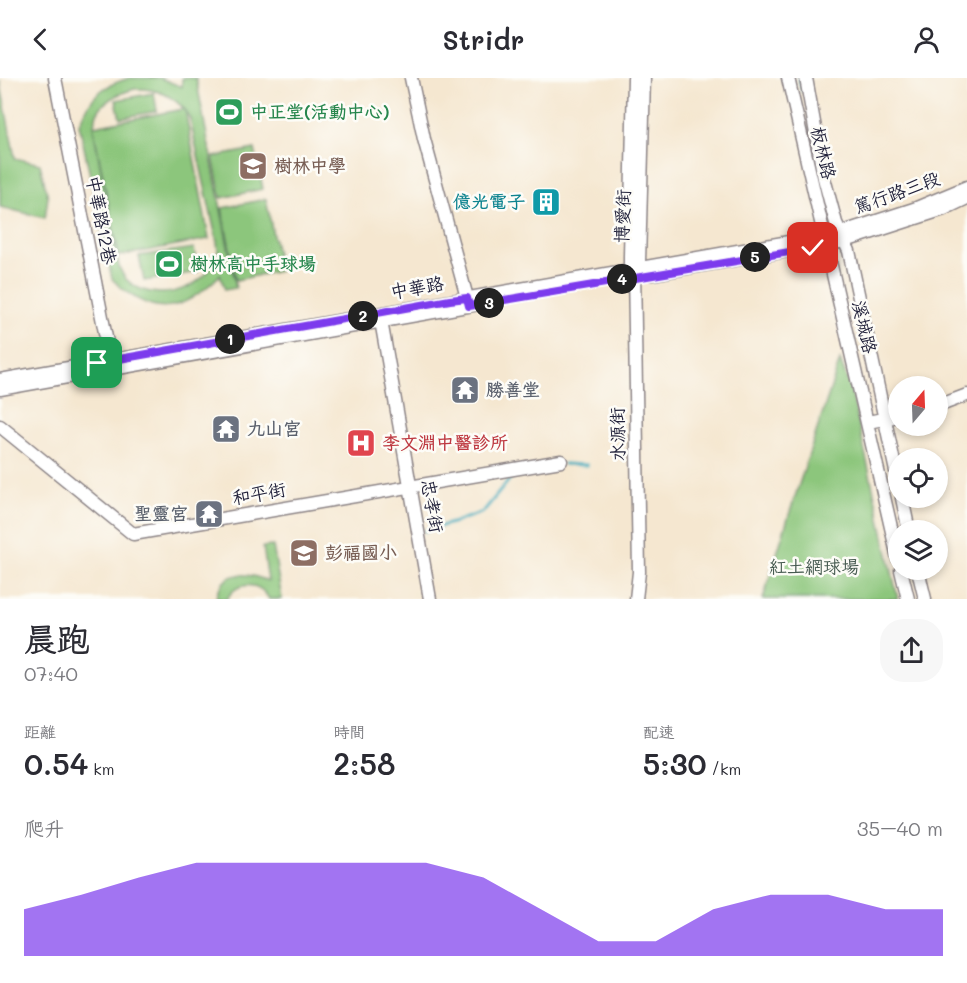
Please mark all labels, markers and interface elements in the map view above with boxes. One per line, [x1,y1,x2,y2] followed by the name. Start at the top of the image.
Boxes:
[442,22,525,57] text: Stridr
[24,23,57,56] icon: back
[910,23,943,56] icon: person
[213,96,245,128] sports icon: 中正堂(活動中心)
[250,99,390,123] place label: 中正堂(活動中心)
[806,124,842,182] street label: 板林路
[237,150,269,182] school or university icon: 樹林中學
[274,153,346,177] place label: 樹林中學
[850,165,943,219] street label: 篤行路三段
[82,173,122,266] street label: 中華路12巷
[530,186,562,218] building icon: 億光電子
[453,189,525,213] place label: 億光電子
[609,189,635,243] street label: 博愛街
[787,222,838,273] pin
[796,231,829,264] icon: check
[740,242,770,272] pin: 5
[750,246,760,267] text: 5
[153,248,185,280] sports icon: 樹林高中手球場
[190,251,316,275] place label: 樹林高中手球場
[607,264,637,294] pin: 4
[617,268,627,289] text: 4
[388,271,445,304] street label: 中華路
[474,288,504,318] pin: 3
[484,292,494,313] text: 3
[847,298,883,356] street label: 溪城路
[348,301,378,331] pin: 2
[359,305,367,326] text: 2
[215,324,245,354] pin: 1
[226,328,234,349] text: 1
[71,337,122,388] pin
[80,346,113,379] icon: arrive
[449,374,481,406] temple icon: 勝善堂
[888,376,948,436] north arrow
[888,376,948,580] map controls
[486,377,540,401] place label: 勝善堂
[605,407,629,461] street label: 水源街
[210,413,242,445] temple icon: 九山宮
[247,416,301,440] place label: 九山宮
[345,427,377,459] hospital icon: 李文淵中醫診所
[382,430,508,454] place label: 李文淵中醫診所
[888,448,948,508] button: locate
[230,477,287,510] street label: 和平街
[416,477,449,534] street label: 忠孝街
[193,498,225,530] temple icon: 聖靈宮
[134,501,188,525] place label: 聖靈宮
[888,520,948,580] button: layers
[288,537,320,569] school or university icon: 彭福國小
[325,540,397,564] place label: 彭福國小
[769,554,859,578] park label: 紅土網球場
[24,616,90,659] text: 晨跑
[880,619,943,682] button: share
[24,660,78,686] text: 07:40
[24,721,56,742] text: 距離
[333,721,365,742] text: 時間
[643,721,675,742] text: 配速
[24,743,88,783] text: 0.54
[333,743,396,783] text: 2:58
[643,743,707,783] text: 5:30
[88,758,115,779] text: km
[707,758,741,779] text: /km
[24,815,64,841] text: 爬升
[857,815,943,841] text: 35–40 m

